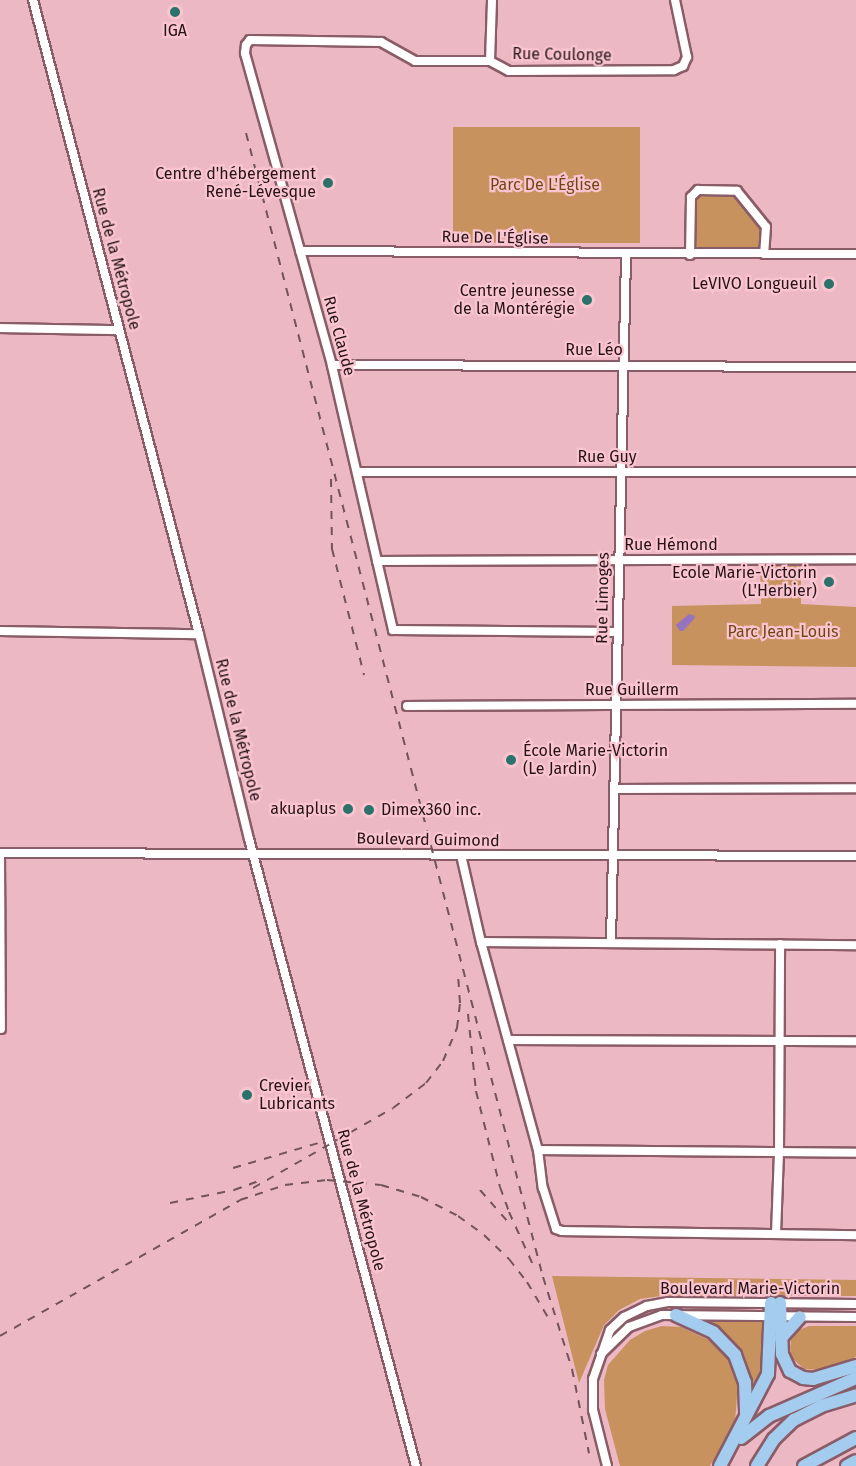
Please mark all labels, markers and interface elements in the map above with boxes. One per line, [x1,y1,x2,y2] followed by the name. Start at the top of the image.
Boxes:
[168,5,182,19] marker: IGA
[163,21,187,41] place label: IGA
[512,45,612,65] street label: Rue Coulonge
[155,164,316,202] place label: Centre d'hébergement René-Lévesque
[490,175,600,195] park label: Parc De L'Église
[321,176,335,190] marker: Centre d'hébergement René-Lévesque
[88,186,144,332] street label: Rue de la Métropole
[441,227,549,249] street label: Rue De L'Église
[692,274,817,294] place label: LeVIVO Longueuil
[822,277,836,291] marker: LeVIVO Longueuil
[454,281,575,319] place label: Centre jeunesse de la Montérégie
[580,293,594,307] marker: Centre jeunesse de la Montérégie
[319,294,359,378] street label: Rue Claude
[565,340,623,360] street label: Rue Léo
[577,447,637,467] street label: Rue Guy
[624,535,718,555] street label: Rue Hémond
[593,552,613,644] street label: Rue Limoges
[672,563,817,601] place label: Ecole Marie-Victorin (L'Herbier)
[822,575,836,589] marker: Ecole Marie-Victorin (L'Herbier)
[728,622,838,642] park label: Parc Jean-Louis
[211,657,265,803] street label: Rue de la Métropole
[585,680,679,700] street label: Rue Guillerm
[523,741,668,779] place label: École Marie-Victorin (Le Jardin)
[504,753,518,767] marker: École Marie-Victorin (Le Jardin)
[270,799,336,819] place label: akuaplus
[381,800,481,820] place label: Dimex360 inc.
[341,802,355,816] marker: akuaplus
[362,803,376,817] marker: Dimex360 inc.
[356,829,500,851] street label: Boulevard Guimond
[259,1076,335,1114] place label: Crevier Lubricants
[240,1088,254,1102] marker: Crevier Lubricants
[333,1127,389,1273] street label: Rue de la Métropole
[660,1279,840,1299] street label: Boulevard Marie-Victorin

